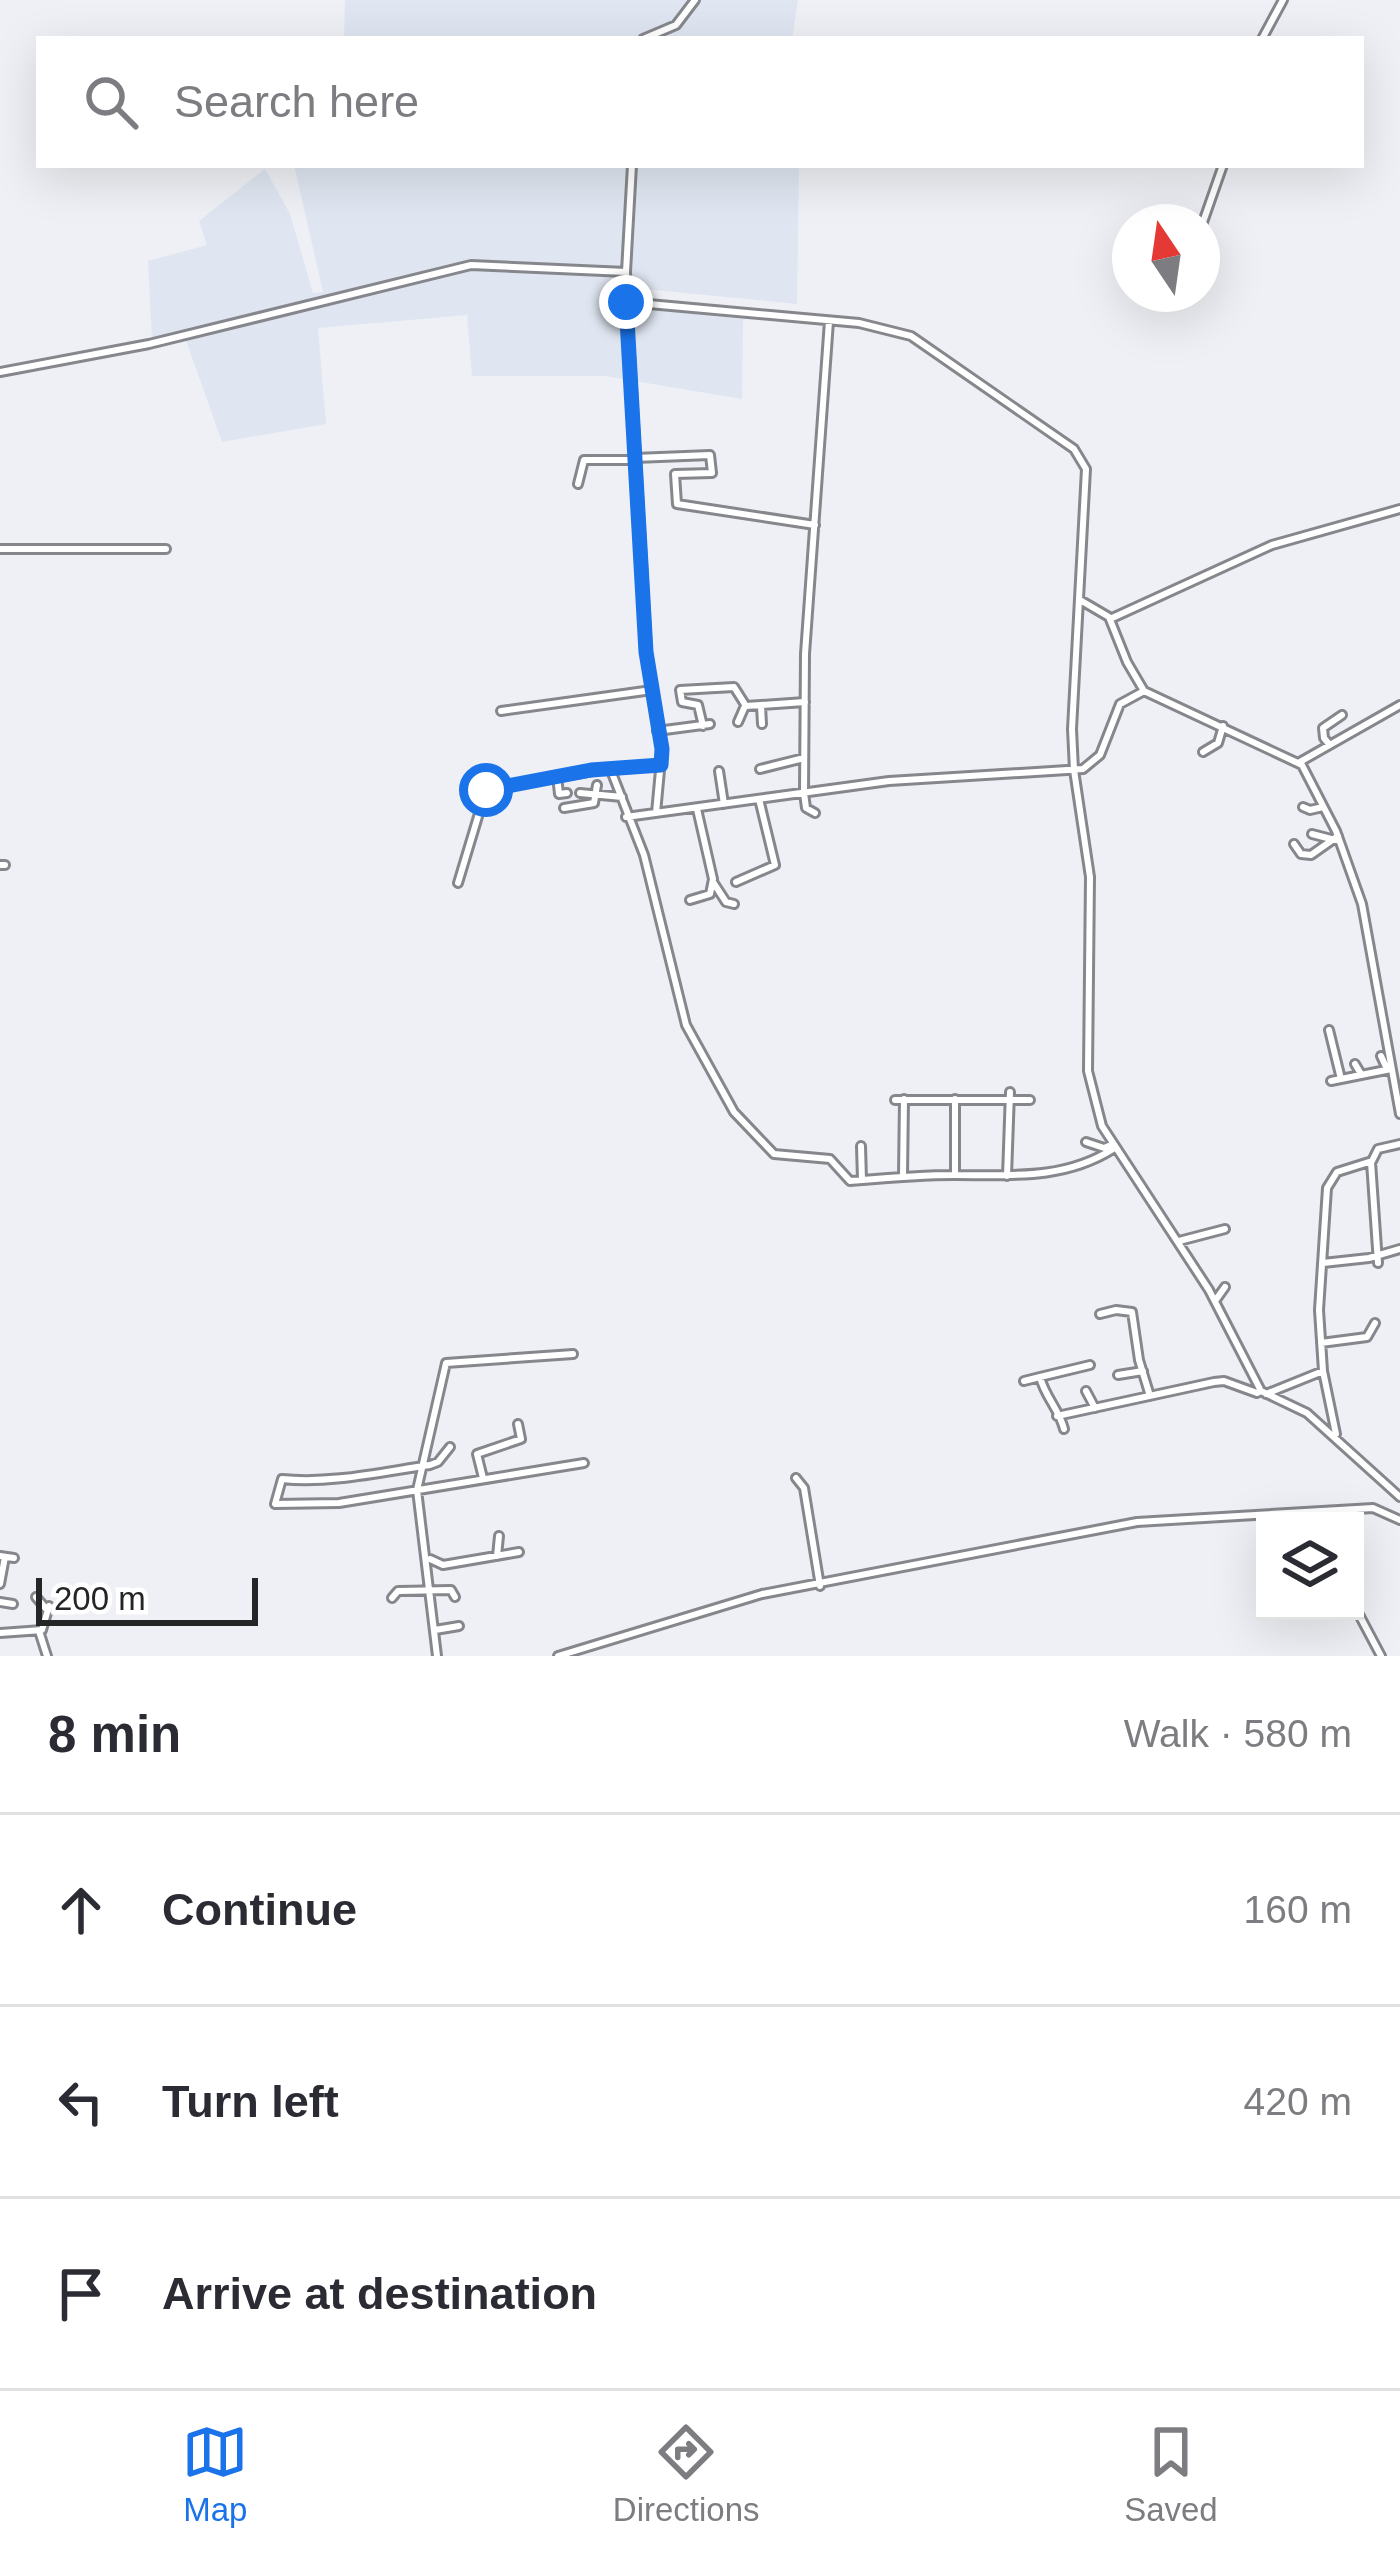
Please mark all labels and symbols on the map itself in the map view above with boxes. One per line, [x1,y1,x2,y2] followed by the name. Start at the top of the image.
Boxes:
[1112,204,1220,312] north arrow
[599,275,653,329] route end
[459,763,513,817] route start
[36,1572,258,1625] scale bar

